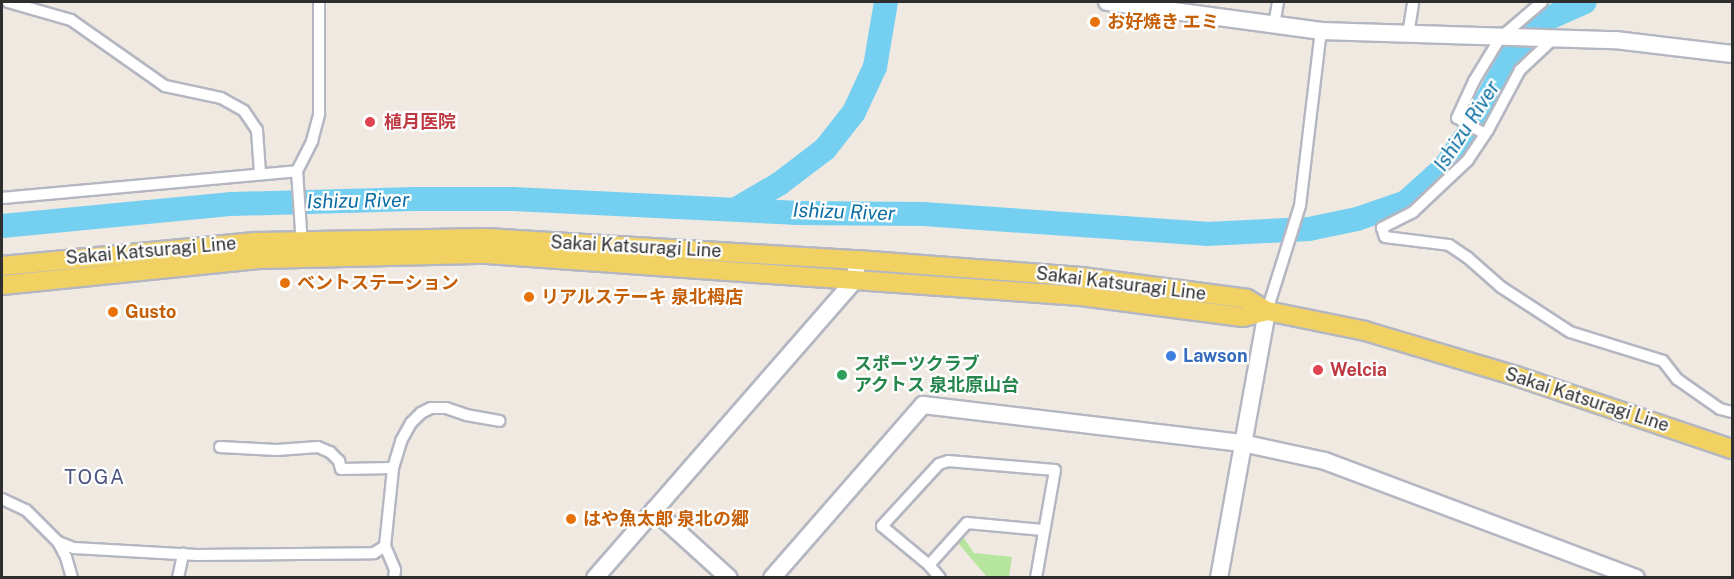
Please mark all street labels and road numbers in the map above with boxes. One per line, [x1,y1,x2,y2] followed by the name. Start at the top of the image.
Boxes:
[550,232,722,262] street label: Sakai Katsuragi Line
[65,233,237,269] street label: Sakai Katsuragi Line
[1035,263,1207,305] street label: Sakai Katsuragi Line
[1502,363,1672,437] street label: Sakai Katsuragi Line

